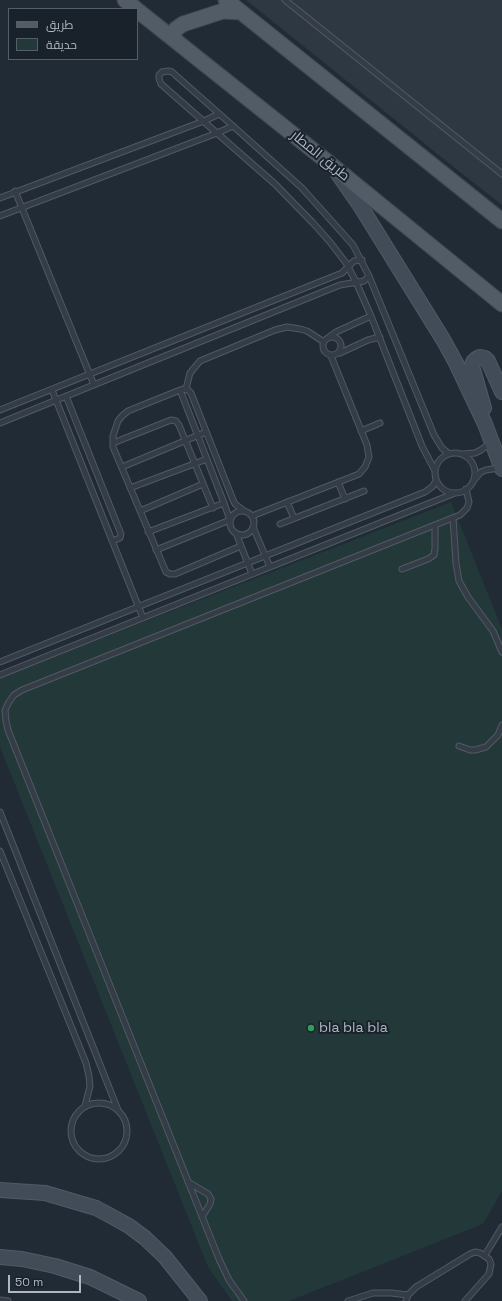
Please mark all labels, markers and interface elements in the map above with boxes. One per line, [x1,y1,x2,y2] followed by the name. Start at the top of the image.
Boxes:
[8,8,138,60] legend
[46,17,73,33] text: طريق
[46,37,77,53] text: حديقة
[287,127,353,185] street label: طريق المطار
[319,1020,388,1036] place label: bla bla bla
[306,1023,316,1033] marker: bla bla bla
[10,1267,83,1293] scale bar
[15,1274,43,1290] text: 50 m

